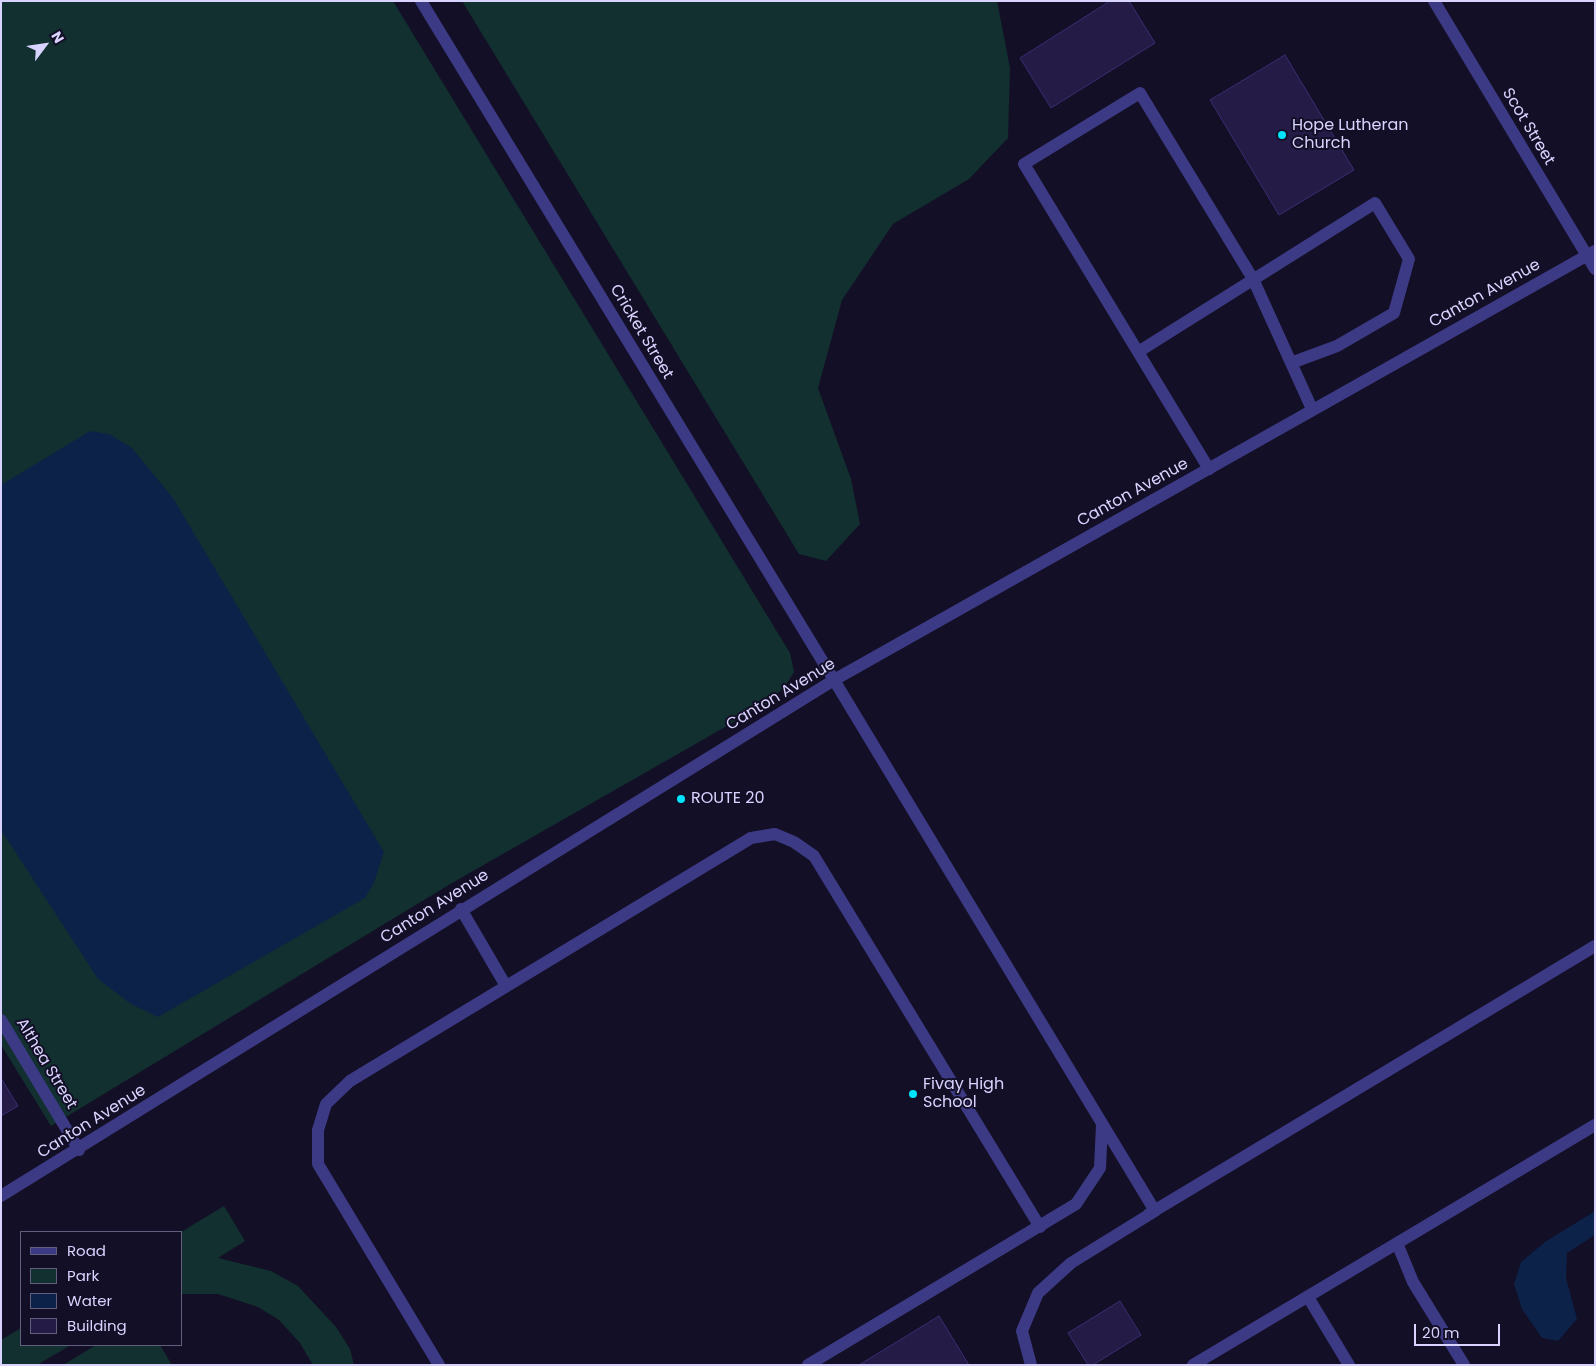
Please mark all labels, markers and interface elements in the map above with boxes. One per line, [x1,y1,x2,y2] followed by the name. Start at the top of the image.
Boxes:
[20,20,70,70] north arrow
[47,28,69,47] text: N
[1498,85,1558,169] street label: Scot Street
[1292,116,1408,154] place label: Hope Lutheran Church
[1276,129,1288,141] marker: Hope Lutheran Church
[1426,256,1544,332] street label: Canton Avenue
[605,281,677,383] street label: Cricket Street
[1074,455,1192,531] street label: Canton Avenue
[723,655,839,735] street label: Canton Avenue
[691,789,764,809] place label: ROUTE 20
[675,793,687,805] marker: ROUTE 20
[377,866,493,948] street label: Canton Avenue
[11,1015,81,1113] street label: Althea Street
[923,1075,1004,1113] place label: Fivay High School
[34,1081,150,1163] street label: Canton Avenue
[907,1088,919,1100] marker: Fivay High School
[20,1231,182,1346] legend
[67,1240,106,1261] text: Road
[67,1265,99,1286] text: Park
[67,1290,112,1311] text: Water
[1416,1314,1502,1346] scale bar
[67,1315,127,1336] text: Building
[1422,1322,1460,1343] text: 20 m

